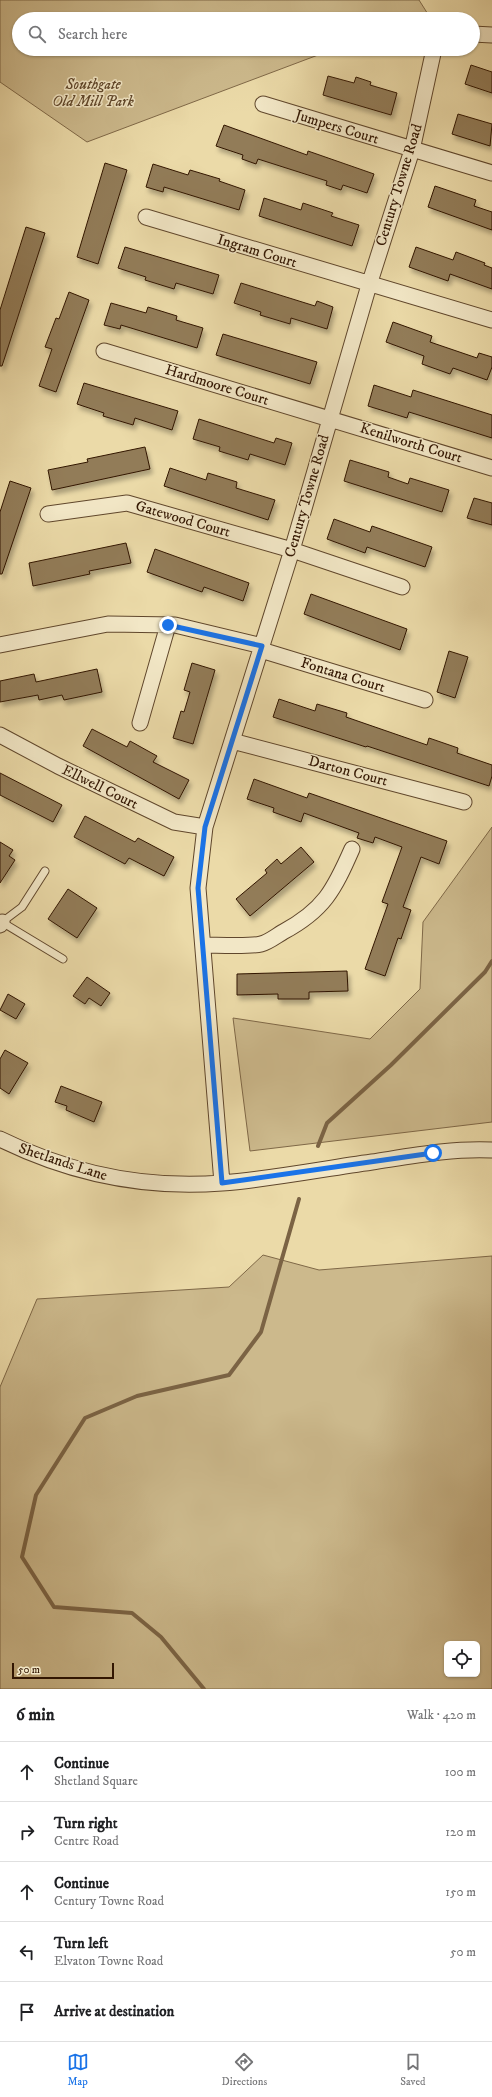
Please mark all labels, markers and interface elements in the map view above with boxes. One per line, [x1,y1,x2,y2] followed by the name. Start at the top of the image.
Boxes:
[12,12,480,56] search box
[26,23,48,45] icon: search
[58,25,127,44] text: Search here
[52,75,134,111] park label: Southgate Old Mill Park
[291,105,381,149] street label: Jumpers Court
[371,121,427,248] street label: Century Towne Road
[215,230,299,272] street label: Ingram Court
[163,360,271,410] street label: Hardmoore Court
[358,418,465,468] street label: Kenilworth Court
[280,432,334,560] street label: Century Towne Road
[133,496,233,542] street label: Gatewood Court
[159,616,177,634] route end
[299,653,388,697] street label: Fontana Court
[306,751,390,791] street label: Darton Court
[59,760,141,814] street label: Ellwell Court
[16,1139,110,1185] street label: Shetlands Lane
[424,1144,442,1162] route start
[444,1641,480,1677] map controls
[444,1641,480,1677] button: locate
[12,1661,114,1680] scale bar
[18,1663,40,1677] text: 50 m
[16,1704,55,1726] text: 6 min
[407,1707,476,1723] text: Walk · 420 m
[54,1754,109,1773] text: Continue
[16,1761,38,1783] icon: ahead
[445,1764,476,1780] text: 100 m
[54,1773,138,1789] text: Shetland Square
[54,1814,117,1833] text: Turn right
[16,1821,38,1843] icon: right
[445,1824,476,1840] text: 120 m
[54,1833,119,1849] text: Centre Road
[54,1874,109,1893] text: Continue
[16,1881,38,1903] icon: ahead
[445,1884,476,1900] text: 150 m
[54,1893,164,1909] text: Century Towne Road
[54,1934,108,1953] text: Turn left
[16,1941,38,1963] icon: left
[450,1944,476,1960] text: 50 m
[54,1953,163,1969] text: Elvaton Towne Road
[16,2001,38,2023] icon: arrive
[54,2002,174,2021] text: Arrive at destination
[67,2051,89,2089] tab: Map
[222,2051,267,2089] tab: Directions
[400,2051,425,2089] tab: Saved

